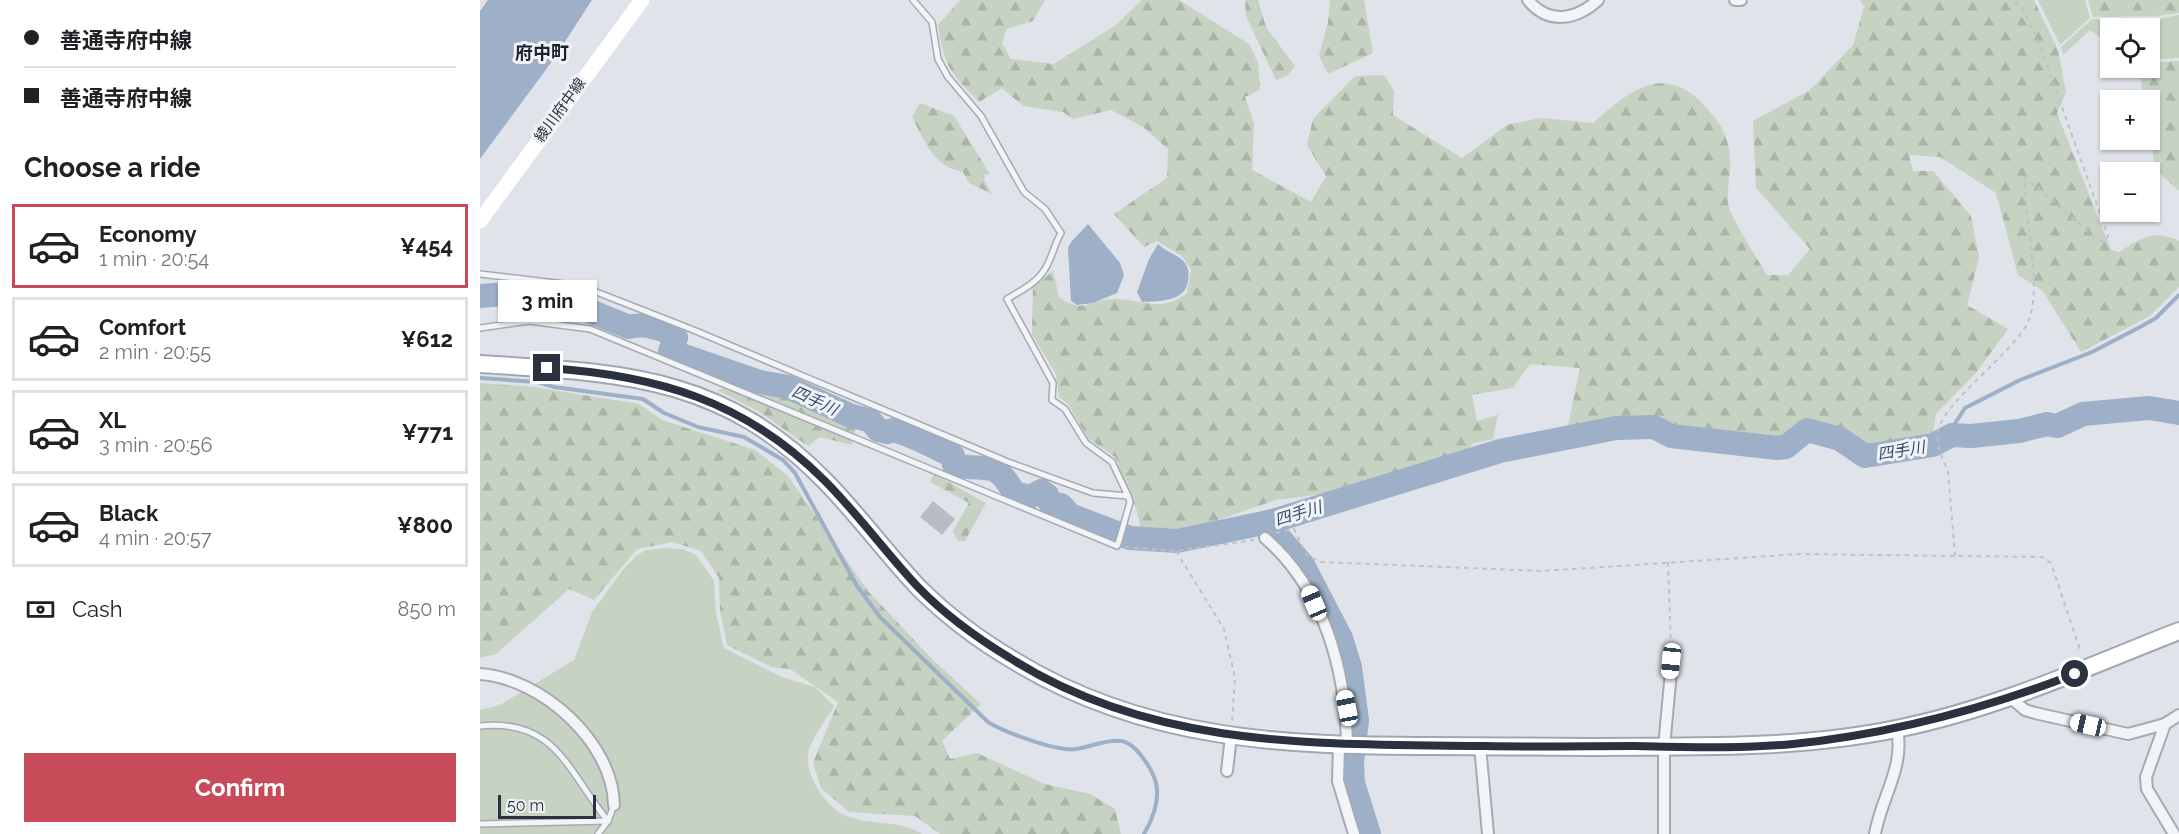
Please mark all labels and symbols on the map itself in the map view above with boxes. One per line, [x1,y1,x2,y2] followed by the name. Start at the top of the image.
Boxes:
[515,42,569,63] district label: 府中町
[531,74,589,146] street label: 綾川府中線
[497,281,596,323] callout: 3 min
[533,354,560,381] route end
[789,382,842,420] water label: 四手川
[1876,437,1928,464] water label: 四手川
[1272,497,1326,530] water label: 四手川
[1299,583,1329,623] car
[1660,642,1682,680] car
[2061,660,2088,687] route start
[1335,689,1359,727] car
[2068,712,2108,738] car
[498,792,596,820] scale bar

